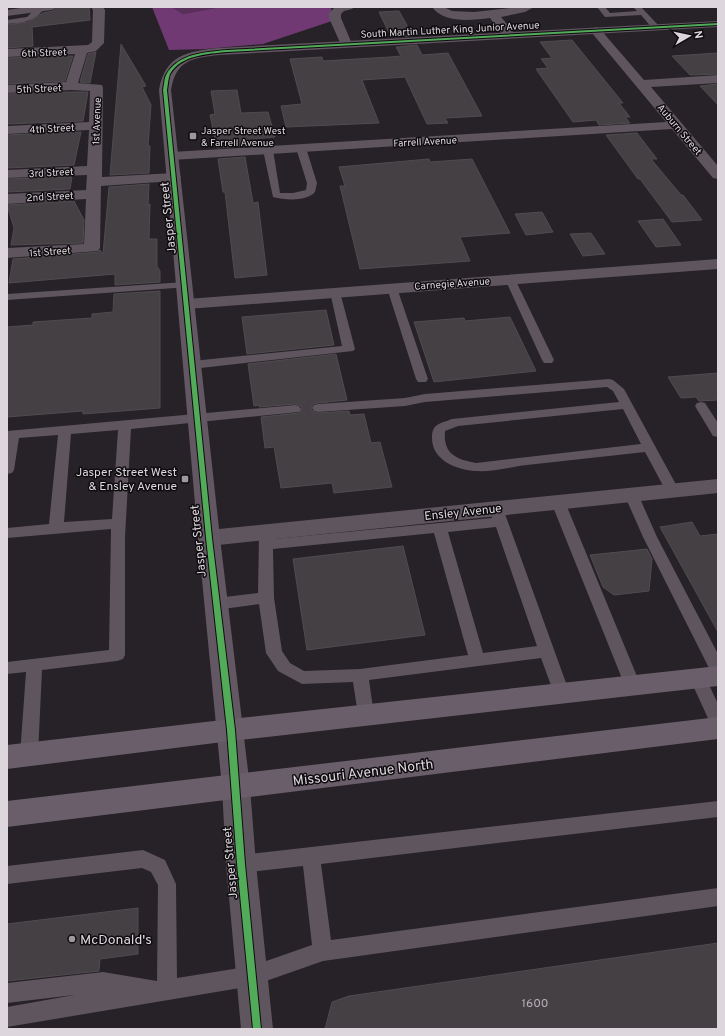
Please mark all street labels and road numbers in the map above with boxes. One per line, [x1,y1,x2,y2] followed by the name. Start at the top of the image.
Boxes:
[360,19,540,42] street label: South Martin Luther King Junior Avenue
[21,46,67,61] street label: 6th Street
[16,82,62,97] street label: 5th Street
[90,97,105,145] street label: 1st Avenue
[654,102,704,158] street label: Auburn Street
[29,122,75,137] street label: 4th Street
[393,134,457,151] street label: Farrell Avenue
[28,166,74,181] street label: 3rd Street
[157,181,181,255] street label: Jasper Street
[26,190,74,205] street label: 2nd Street
[29,245,72,260] street label: 1st Street
[414,275,490,294] street label: Carnegie Avenue
[424,501,503,525] street label: Ensley Avenue
[187,504,211,578] street label: Jasper Street
[292,756,434,791] street label: Missouri Avenue North
[220,826,242,900] street label: Jasper Street

